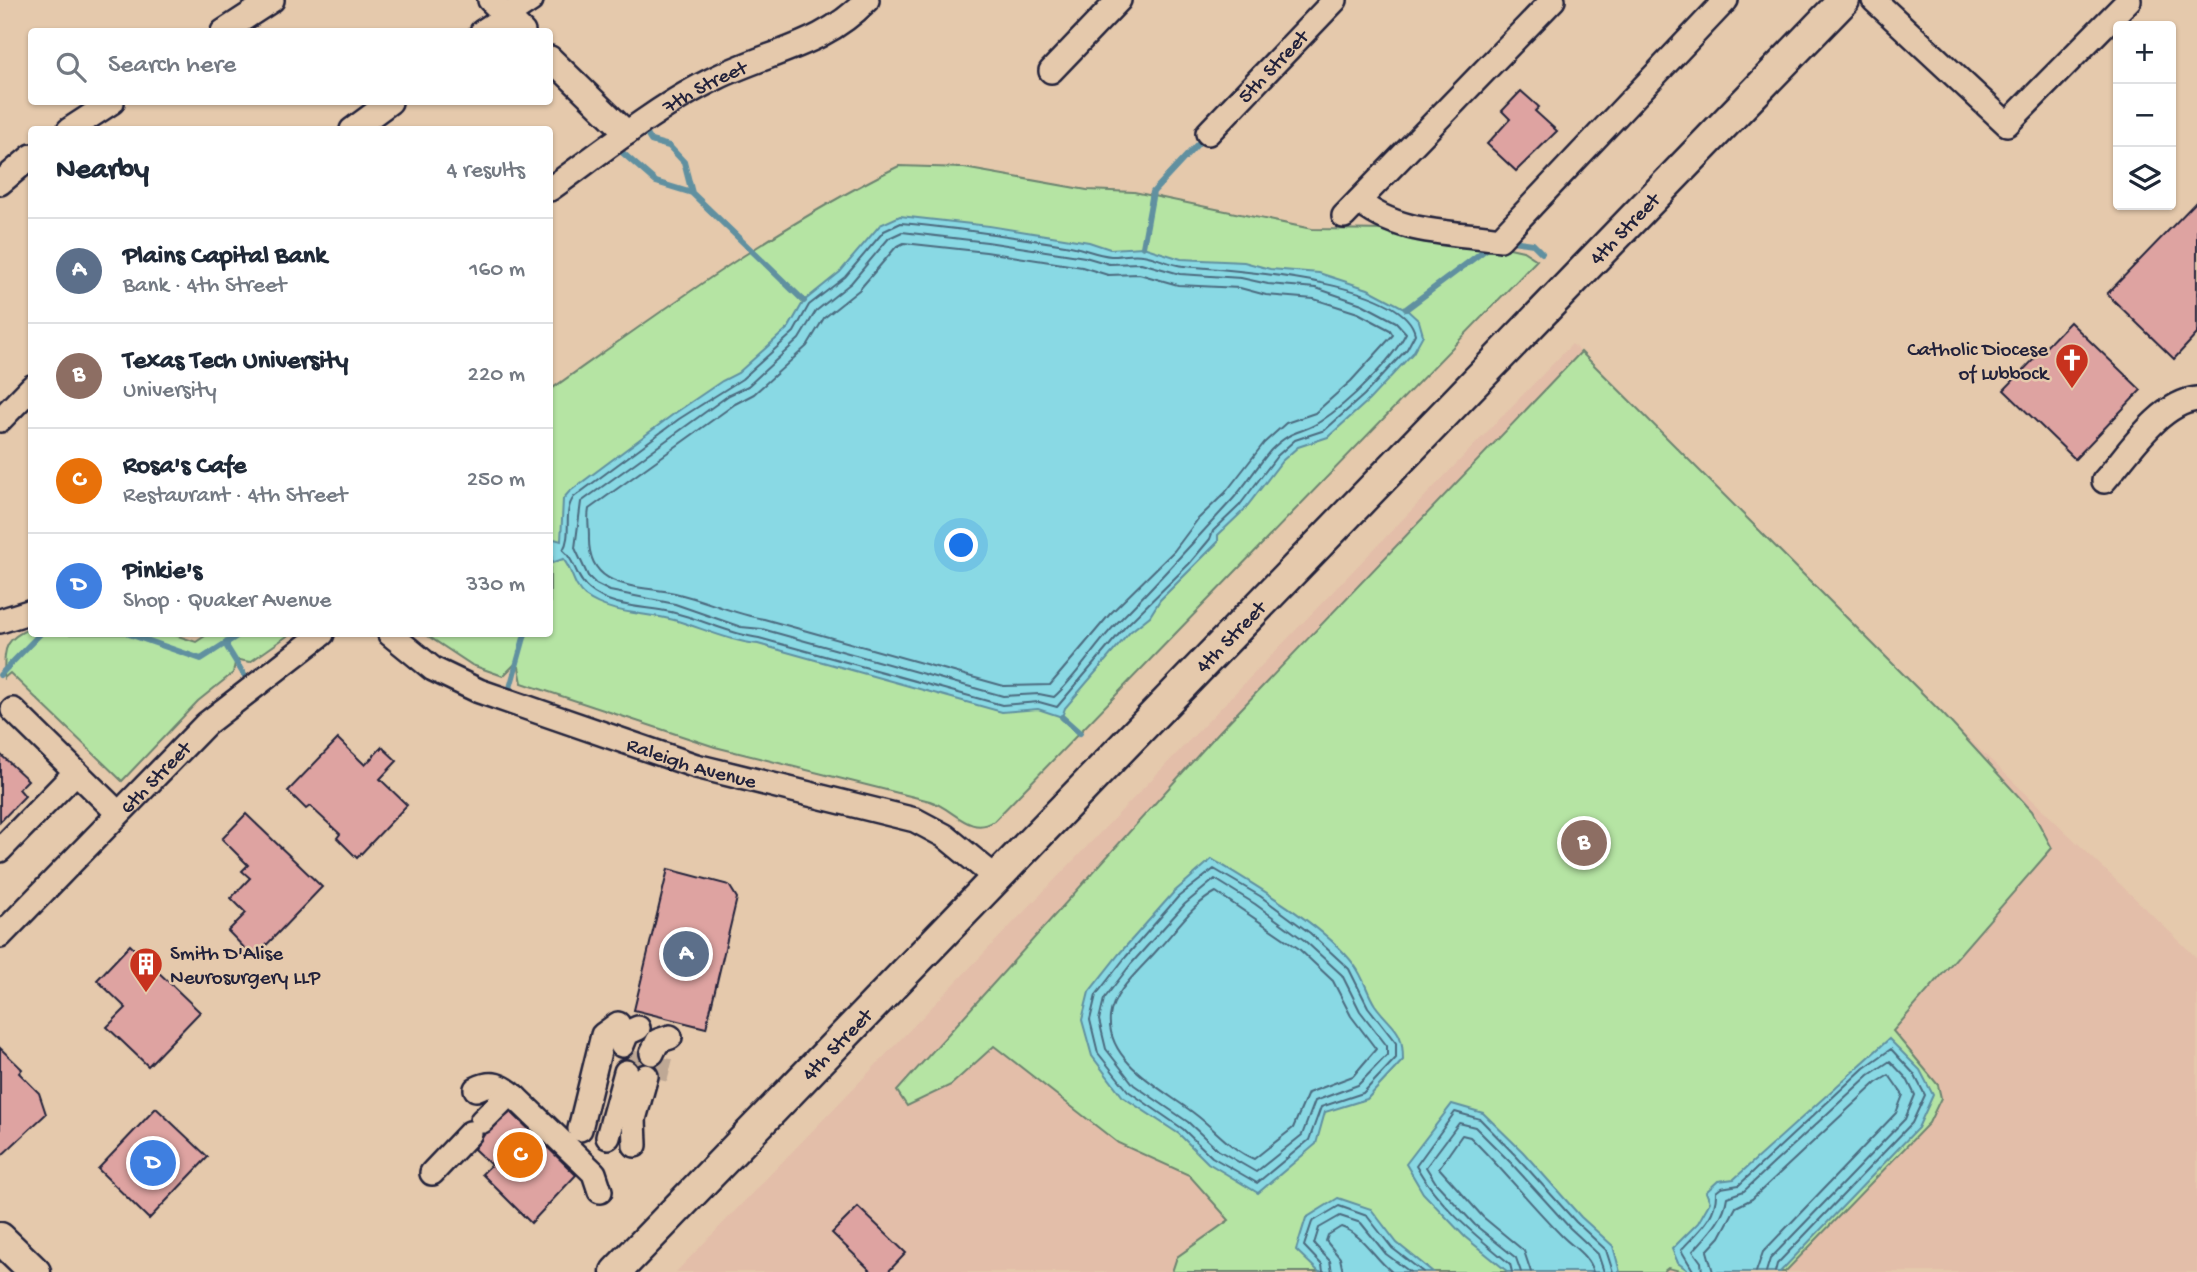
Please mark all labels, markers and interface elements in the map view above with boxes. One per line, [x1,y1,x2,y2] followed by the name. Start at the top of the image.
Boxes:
[2113,21,2176,210] map controls
[2113,21,2176,84] button: +
[1234,25,1317,110] street label: 5th Street
[28,28,553,105] search box
[52,48,90,86] icon: search
[108,51,236,82] text: Search here
[658,56,754,122] street label: 7th Street
[2113,84,2176,147] button: −
[2113,147,2176,210] button: layers
[56,154,149,189] text: Nearby
[446,158,525,185] text: 4 results
[1586,187,1669,272] street label: 4th Street
[123,242,327,273] text: Plains Capital Bank
[72,257,86,284] text: A
[469,257,525,284] text: 160 m
[123,273,286,300] text: Bank · 4th Street
[1907,339,2051,388] place label: Catholic Diocese of Lubbock
[2053,341,2091,390] church icon: Catholic Diocese of Lubbock
[123,347,348,378] text: Texas Tech University
[73,362,85,389] text: B
[468,362,525,389] text: 220 m
[123,378,217,405] text: University
[123,452,246,483] text: Rosa's Cafe
[73,467,85,494] text: C
[467,467,525,494] text: 250 m
[123,483,347,510] text: Restaurant · 4th Street
[944,528,978,562] your location
[123,557,202,588] text: Pinkie's
[72,572,87,599] text: D
[466,572,525,599] text: 330 m
[123,588,331,615] text: Shop · Quaker Avenue
[1192,595,1275,680] street label: 4th Street
[623,734,760,797] street label: Raleigh Avenue
[116,736,200,821] street label: 6th Street
[1561,817,1607,869] pin: B
[663,928,709,980] pin: A
[170,943,321,992] place label: Smith D'Alise Neurosurgery LLP
[127,945,165,994] building icon: Smith D'Alise Neurosurgery LLP
[798,1003,881,1088] street label: 4th Street
[497,1129,543,1181] pin: C
[130,1137,176,1189] pin: D

